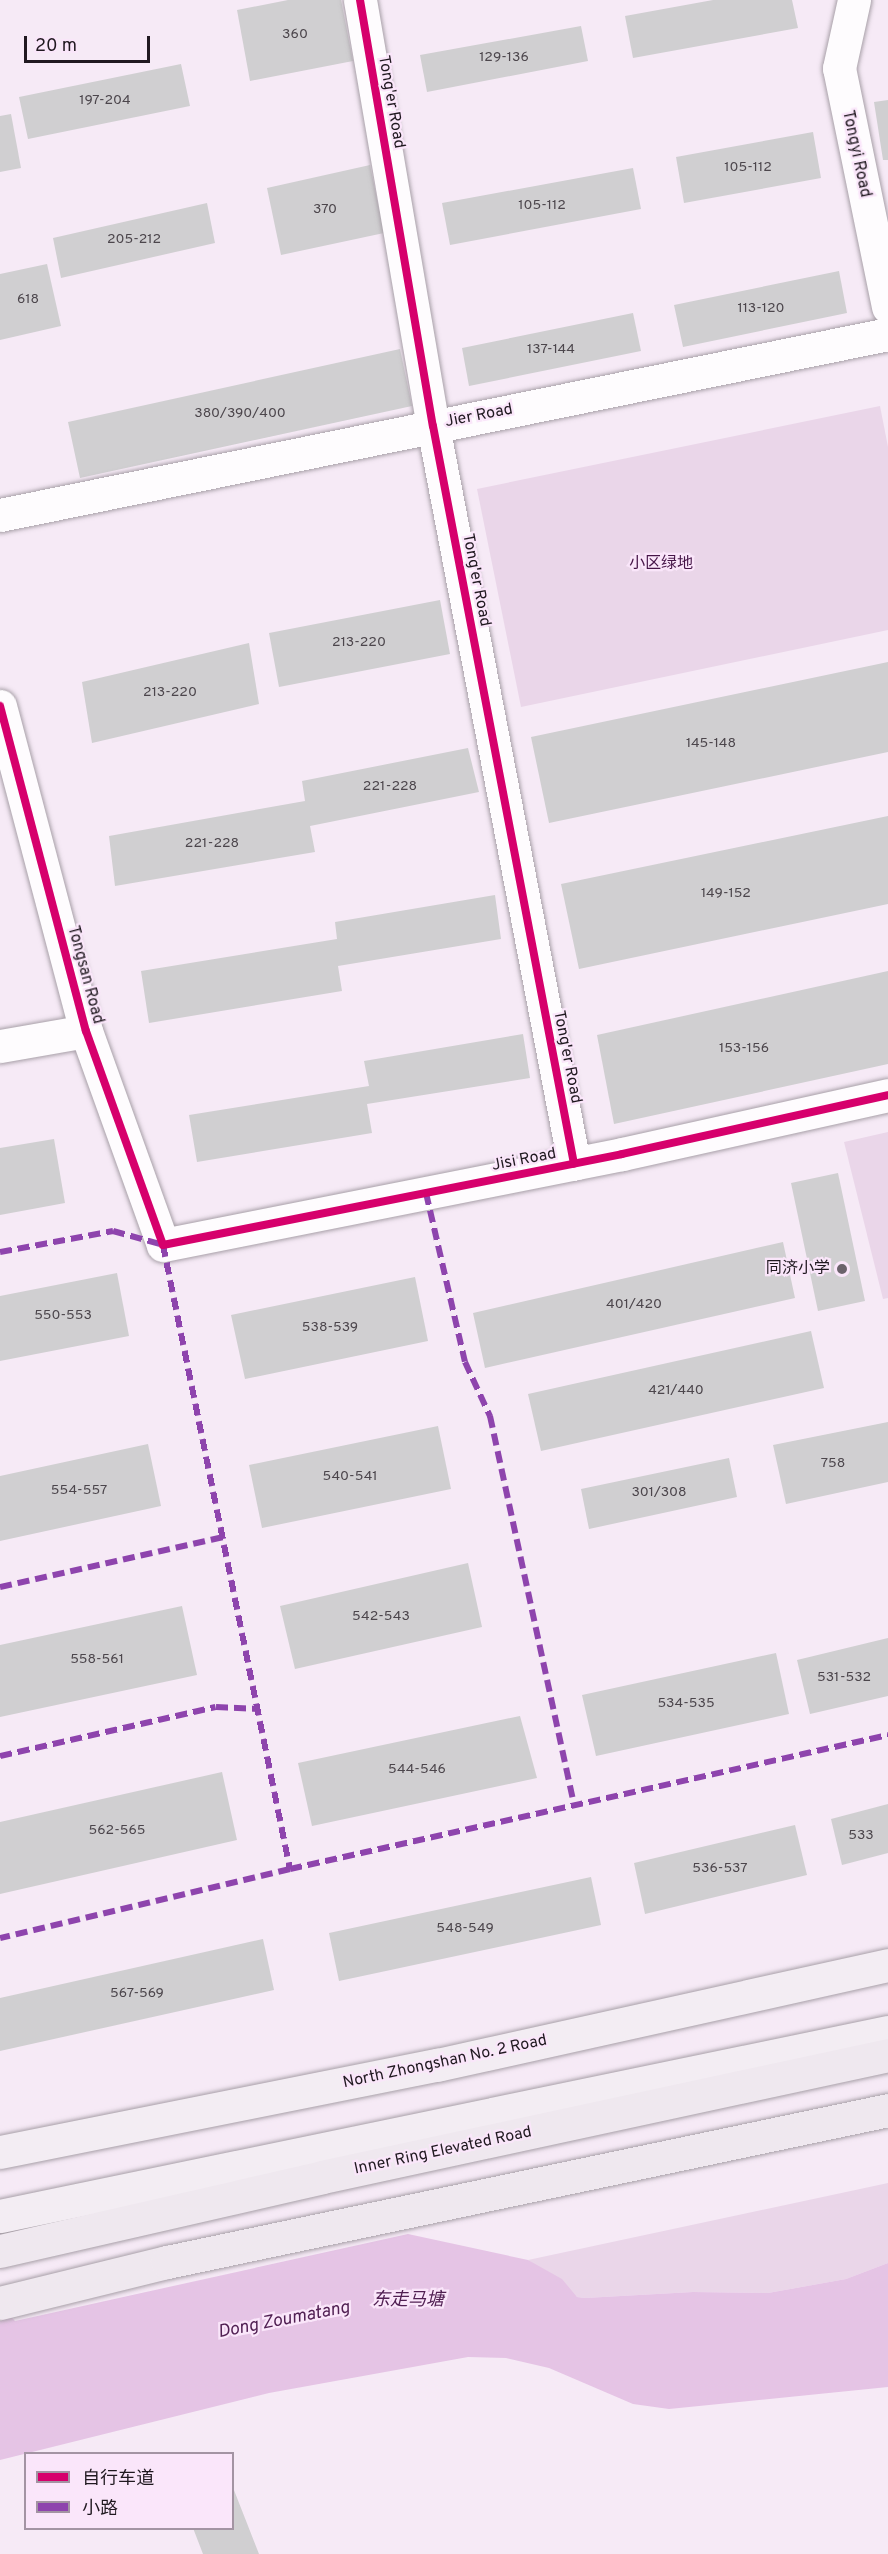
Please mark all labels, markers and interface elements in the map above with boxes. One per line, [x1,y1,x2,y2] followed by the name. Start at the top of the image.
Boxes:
[27,24,153,62] scale bar
[282,27,308,43] house number: 360
[35,35,77,58] text: 20 m
[479,50,529,66] house number: 129-136
[373,54,409,150] street label: Tong'er Road
[79,93,131,109] house number: 197-204
[837,109,875,199] street label: Tongyi Road
[724,160,772,176] house number: 105-112
[518,198,566,214] house number: 105-112
[313,202,337,218] house number: 370
[107,232,161,248] house number: 205-212
[17,292,39,308] house number: 618
[737,301,785,317] house number: 113-120
[527,342,575,358] house number: 137-144
[444,400,514,432] street label: Jier Road
[194,406,286,422] house number: 380/390/400
[458,532,494,628] street label: Tong'er Road
[629,554,693,574] park label: 小区绿地
[332,635,386,651] house number: 213-220
[143,685,197,701] house number: 213-220
[686,736,736,752] house number: 145-148
[363,779,417,795] house number: 221-228
[185,836,239,852] house number: 221-228
[701,886,751,902] house number: 149-152
[63,924,107,1026] street label: Tongsan Road
[549,1009,585,1105] street label: Tong'er Road
[719,1041,769,1057] house number: 153-156
[490,1144,558,1176] street label: Jisi Road
[766,1259,830,1279] place label: 同济小学
[835,1262,849,1276] marker: 同济小学
[606,1297,662,1313] house number: 401/420
[34,1308,92,1324] house number: 550-553
[302,1320,358,1336] house number: 538-539
[648,1383,704,1399] house number: 421/440
[821,1456,845,1472] house number: 758
[322,1469,378,1485] house number: 540-541
[51,1483,107,1499] house number: 554-557
[631,1485,687,1501] house number: 301/308
[352,1609,410,1625] house number: 542-543
[70,1652,124,1668] house number: 558-561
[817,1670,871,1686] house number: 531-532
[657,1696,715,1712] house number: 534-535
[388,1762,446,1778] house number: 544-546
[89,1823,145,1839] house number: 562-565
[848,1828,874,1844] house number: 533
[692,1861,748,1877] house number: 536-537
[436,1921,494,1937] house number: 548-549
[110,1986,164,2002] house number: 567-569
[341,2031,549,2093] street label: North Zhongshan No. 2 Road
[352,2123,534,2179] street label: Inner Ring Elevated Road
[372,2290,444,2312] water label: 东走马塘
[216,2298,352,2344] water label: Dong Zoumatang
[24,2452,234,2530] legend
[82,2468,154,2491] text: 自行车道
[82,2498,118,2521] text: 小路

